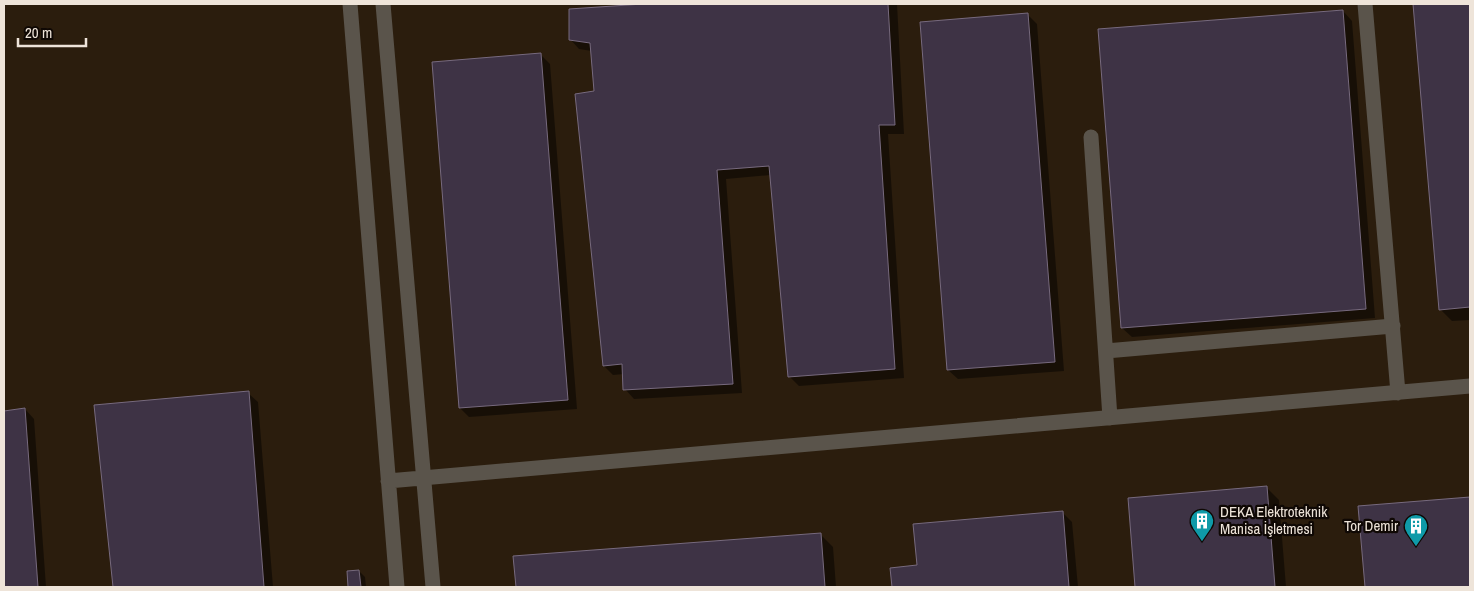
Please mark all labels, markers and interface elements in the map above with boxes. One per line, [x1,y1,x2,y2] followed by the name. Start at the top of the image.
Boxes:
[18,15,85,47] scale bar
[25,22,52,43] text: 20 m
[1220,501,1328,539] place label: DEKA Elektroteknik Manisa İşletmesi
[1189,508,1215,542] building icon: DEKA Elektroteknik Manisa İşletmesi
[1403,513,1429,547] building icon: Tor Demir
[1344,515,1398,536] place label: Tor Demir

